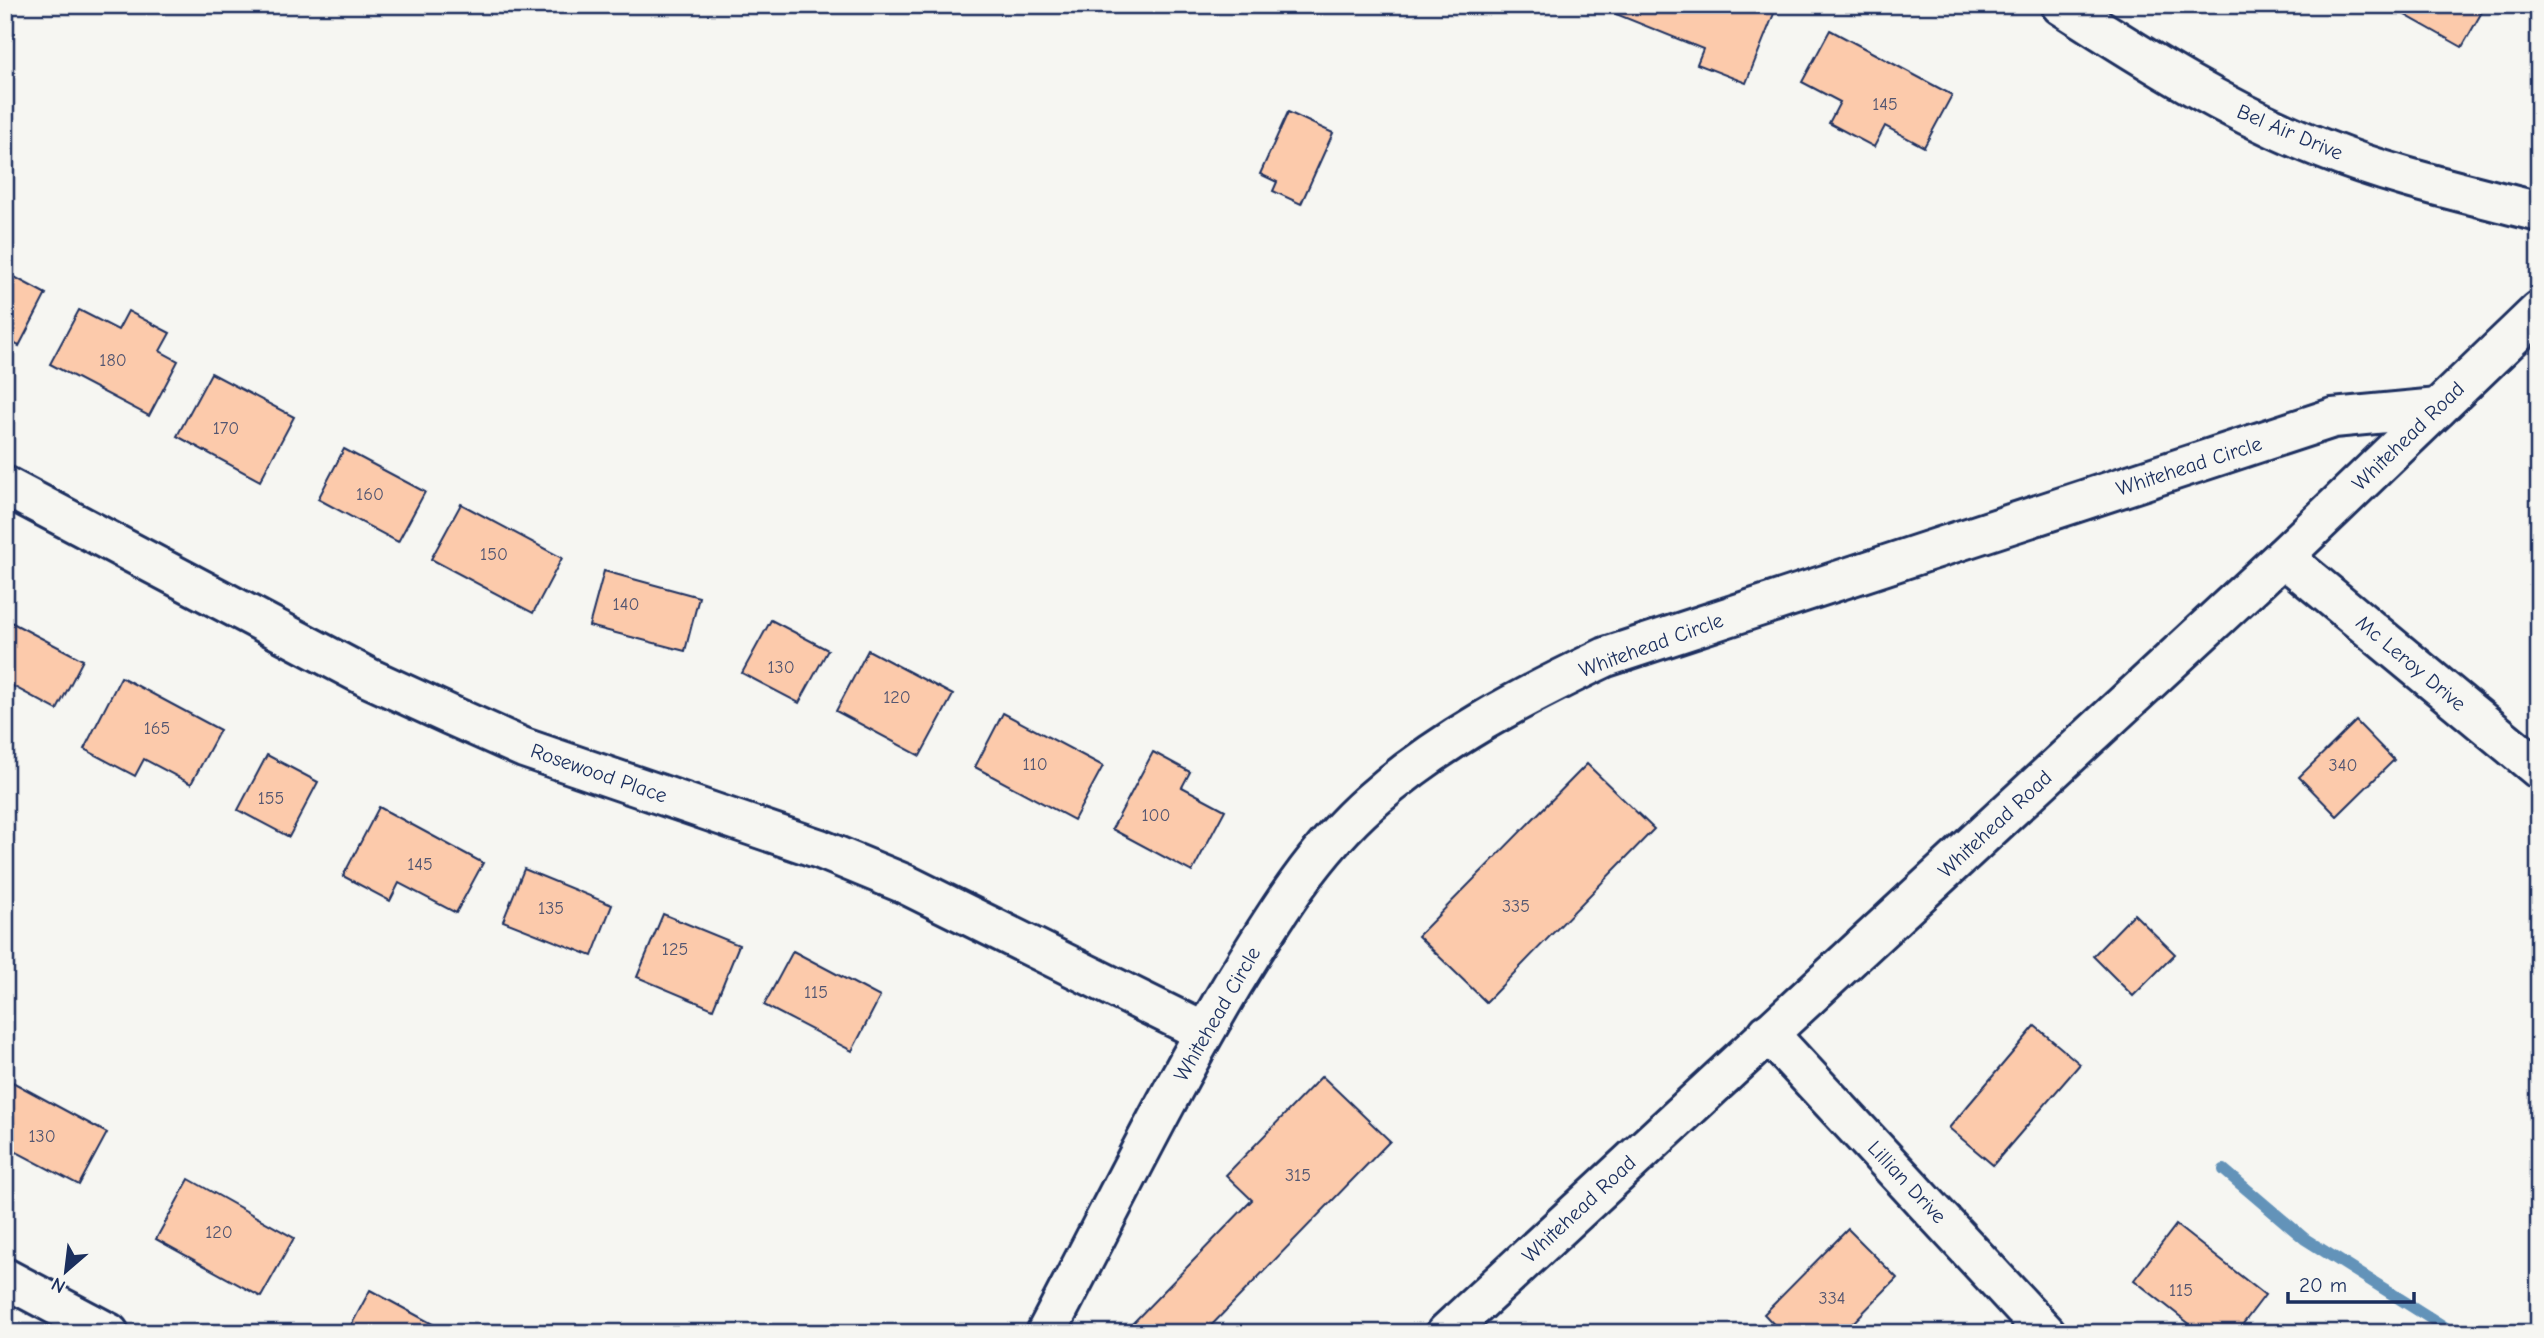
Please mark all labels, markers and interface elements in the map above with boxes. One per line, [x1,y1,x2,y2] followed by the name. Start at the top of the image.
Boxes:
[1872,94,1898,115] house number: 145
[2233,99,2347,165] street label: Bel Air Drive
[99,350,127,371] house number: 180
[2347,377,2469,495] street label: Whitehead Road
[213,418,239,439] house number: 170
[2113,431,2265,501] street label: Whitehead Circle
[356,484,384,505] house number: 160
[480,544,508,565] house number: 150
[613,594,639,615] house number: 140
[1576,608,1726,682] street label: Whitehead Circle
[2351,610,2471,716] street label: Mc Leroy Drive
[767,657,795,678] house number: 130
[883,687,911,708] house number: 120
[144,718,170,739] house number: 165
[528,738,670,808] street label: Rosewood Place
[1022,754,1048,775] house number: 110
[2329,755,2357,776] house number: 340
[1933,765,2057,883] street label: Whitehead Road
[258,788,284,809] house number: 155
[1141,805,1171,826] house number: 100
[407,854,433,875] house number: 145
[1502,896,1530,917] house number: 335
[538,898,564,919] house number: 135
[662,939,688,960] house number: 125
[1169,942,1265,1086] street label: Whitehead Circle
[804,982,828,1003] house number: 115
[28,1126,56,1147] house number: 130
[1863,1136,1951,1228] street label: Lillian Drive
[1517,1150,1641,1268] street label: Whitehead Road
[1285,1165,1311,1186] house number: 315
[205,1222,233,1243] house number: 120
[32,1236,102,1306] north arrow
[2288,1261,2414,1305] scale bar
[48,1273,69,1298] text: N
[2299,1273,2347,1297] text: 20 m
[2169,1280,2193,1301] house number: 115
[1819,1288,1845,1309] house number: 334

